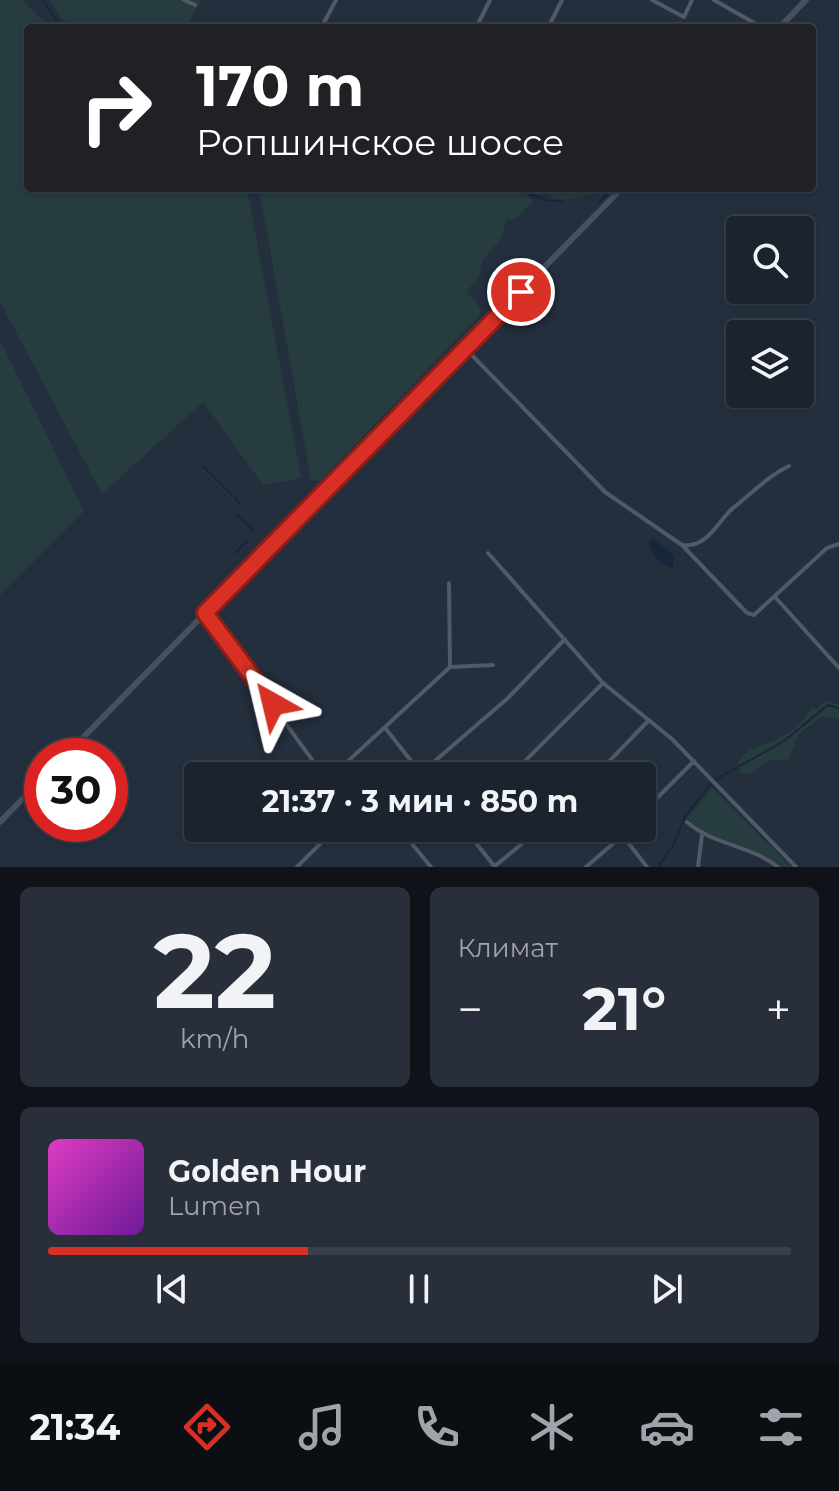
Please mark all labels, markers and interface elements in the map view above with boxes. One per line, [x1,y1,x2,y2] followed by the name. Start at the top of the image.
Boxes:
[196,52,364,120] text: 170 m
[64,56,168,160] icon: right
[196,120,564,164] text: Ропшинское шоссе
[726,216,814,408] map controls
[726,216,814,304] button: search
[487,258,555,326] pin
[499,270,543,314] icon: arrive
[726,320,814,408] button: layers
[231,662,315,746] position arrow
[24,738,128,842] speed limit sign: 30
[262,783,578,820] text: 21:37 · 3 мин · 850 m
[153,907,276,1034] text: 22
[458,932,558,964] text: Климат
[582,972,666,1045] text: 21°
[458,982,483,1036] text: −
[766,982,791,1036] text: +
[180,1023,249,1055] text: km/h
[168,1153,366,1190] text: Golden Hour
[168,1190,261,1222] text: Lumen
[150,1267,194,1311] icon: previous
[397,1267,441,1311] icon: pause
[645,1267,689,1311] icon: next
[179,1399,235,1455] icon: directions
[294,1399,350,1455] icon: music
[409,1399,465,1455] icon: phone
[524,1399,580,1455] icon: climate
[639,1399,695,1455] icon: car
[753,1399,809,1455] icon: filters
[29,1405,120,1449] text: 21:34

